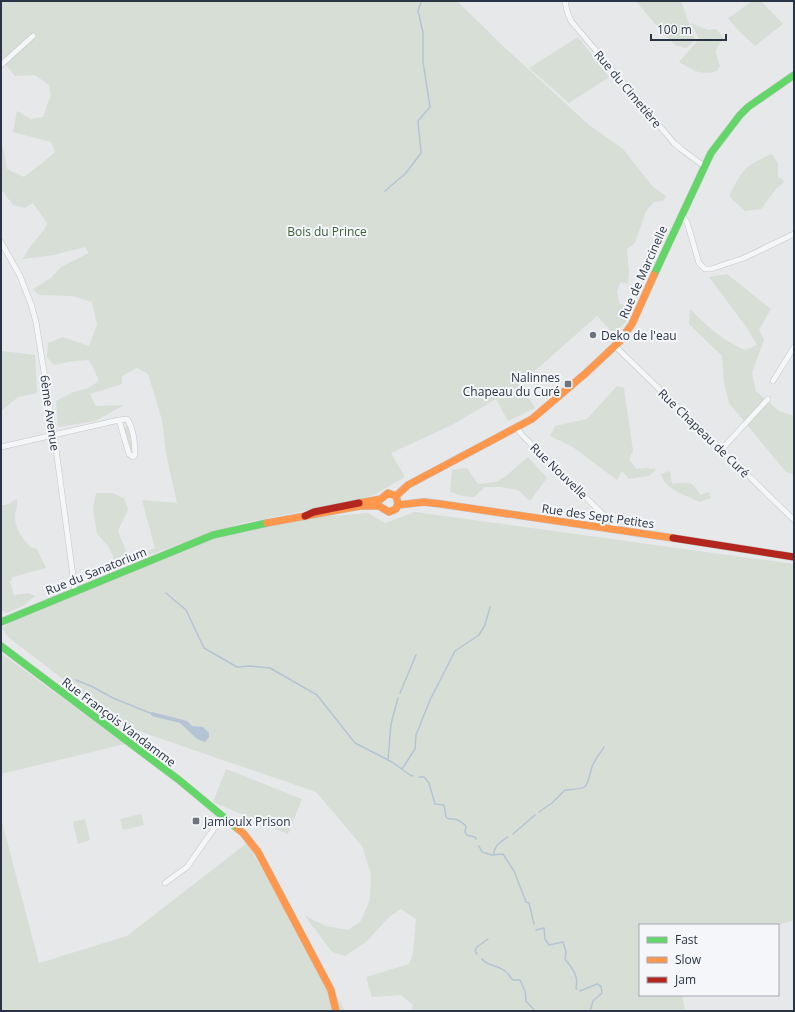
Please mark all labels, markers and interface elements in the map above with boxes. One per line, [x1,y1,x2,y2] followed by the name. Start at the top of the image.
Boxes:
[651,16,726,42] scale bar
[657,21,692,38] text: 100 m
[590,47,666,132] street label: Rue du Cimetière
[287,223,367,240] park label: Bois du Prince
[615,223,671,321] street label: Rue de Marcinelle
[601,327,677,344] place label: Deko de l'eau
[588,330,598,340] marker: Deko de l'eau
[463,369,560,400] place label: Nalinnes Chapeau du Curé
[36,374,64,452] street label: 6ème Avenue
[563,379,573,389] marker: Nalinnes Chapeau du Curé
[655,385,754,481] street label: Rue Chapeau de Curé
[527,439,592,503] street label: Rue Nouvelle
[541,500,656,532] street label: Rue des Sept Petites
[43,543,149,599] street label: Rue du Sanatorium
[58,673,180,771] street label: Rue François Vandamme
[203,813,290,830] place label: Jamioulx Prison
[191,816,201,826] marker: Jamioulx Prison
[639,924,779,996] legend
[675,931,698,948] text: Fast
[675,951,702,968] text: Slow
[674,971,696,988] text: Jam

